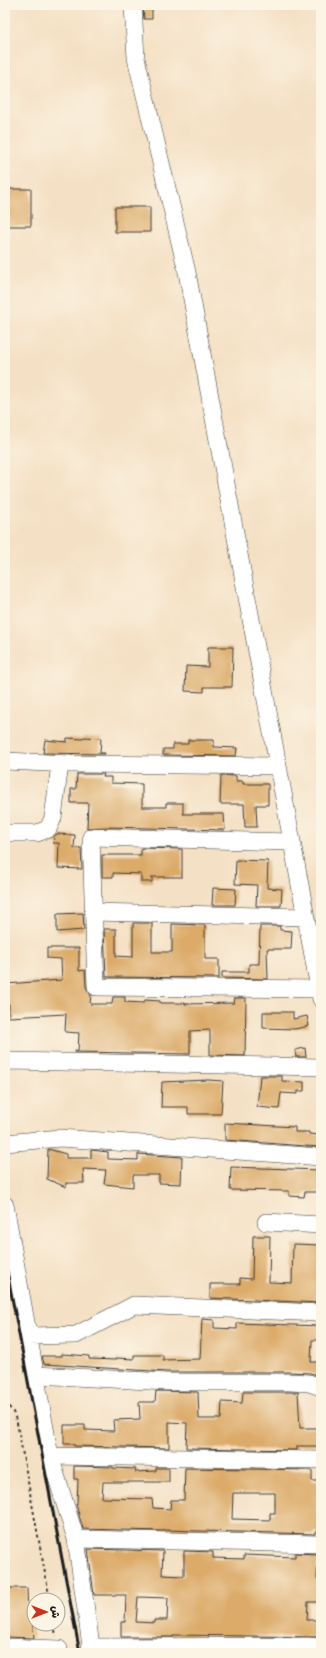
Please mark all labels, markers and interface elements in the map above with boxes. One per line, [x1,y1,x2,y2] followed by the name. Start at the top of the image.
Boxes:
[26,1592,66,1632] north arrow
[49,1606,62,1618] text: ش

